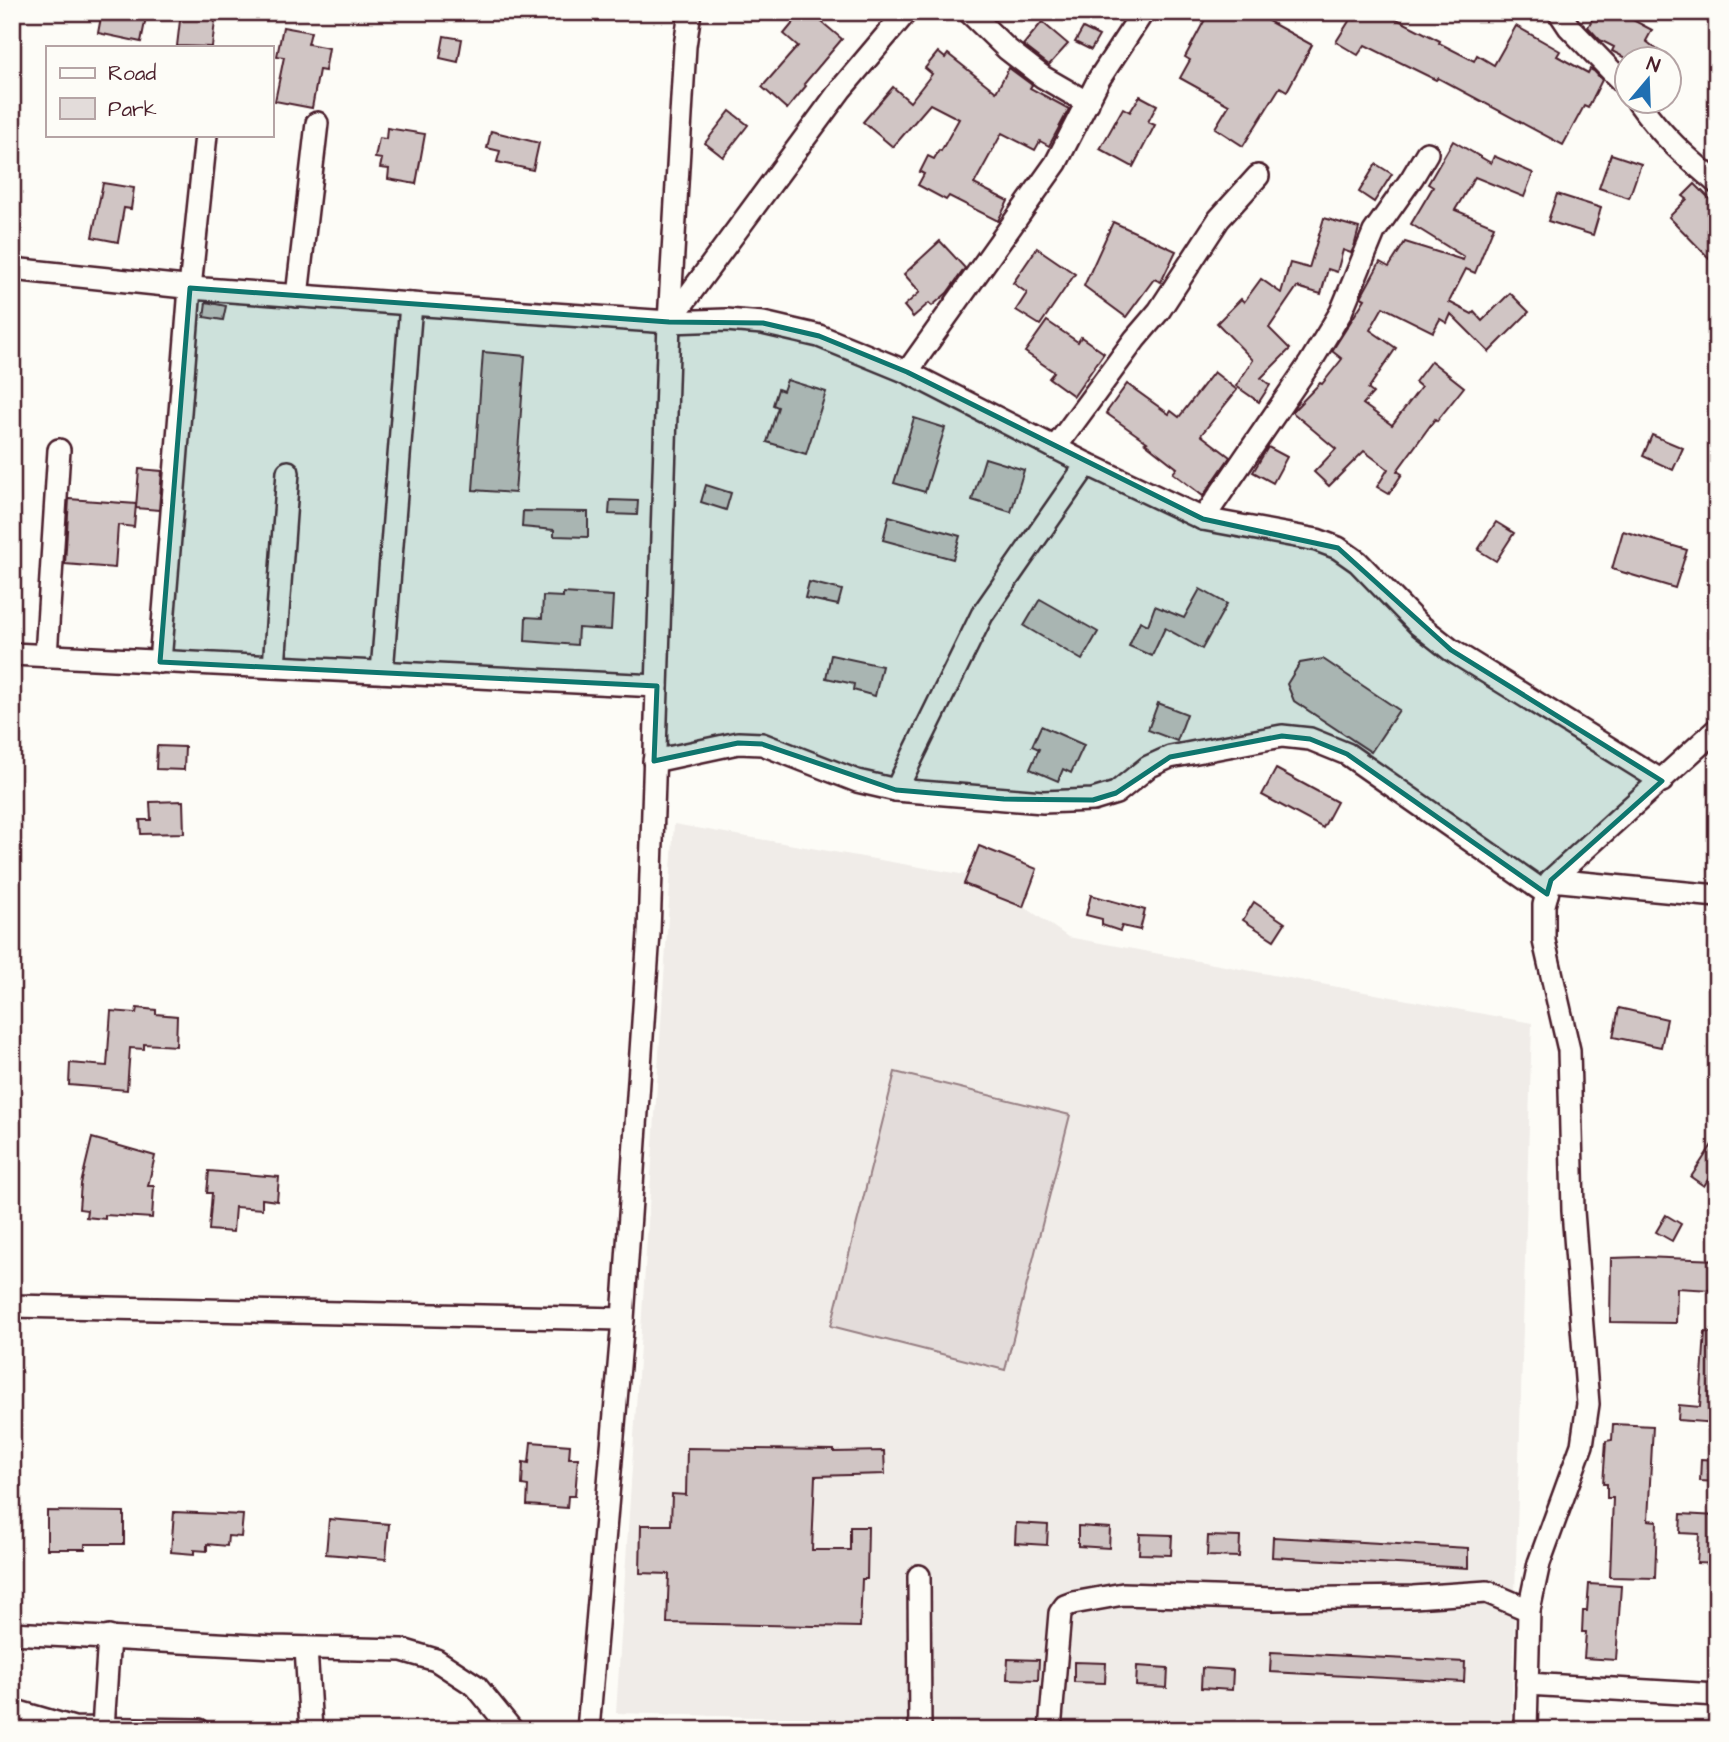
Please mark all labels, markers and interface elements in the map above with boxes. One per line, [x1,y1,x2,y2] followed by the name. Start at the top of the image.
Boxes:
[46,46,273,136] legend
[1614,46,1684,116] north arrow
[1643,51,1663,80] text: N
[108,59,156,88] text: Road
[108,95,157,124] text: Park

